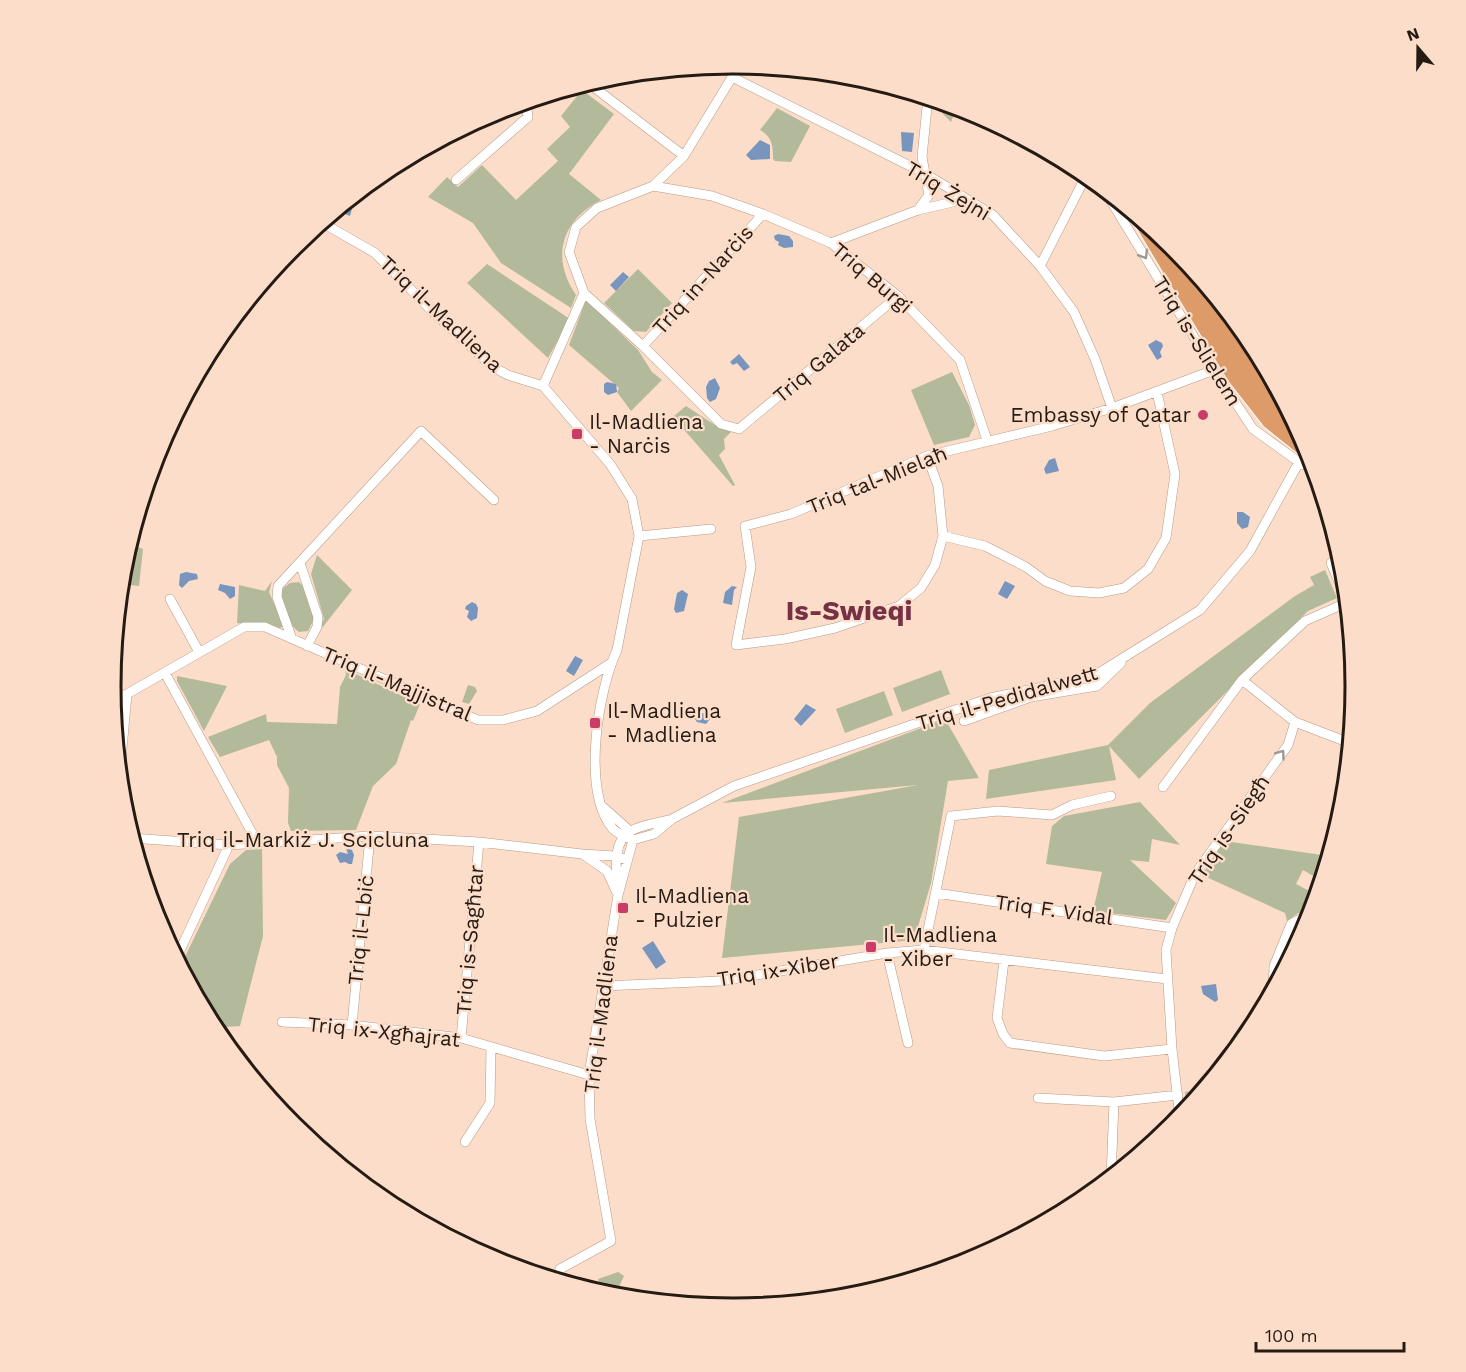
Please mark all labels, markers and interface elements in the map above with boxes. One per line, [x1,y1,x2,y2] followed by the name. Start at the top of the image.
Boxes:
[1388,18,1448,78] north arrow
[1404,23,1422,45] text: N
[901,155,995,226] street label: Triq Żejni
[647,220,758,340] street label: Triq in-Narċis
[827,237,918,318] street label: Triq Burgi
[1137,249,1149,259] one-way arrow
[375,250,508,377] street label: Triq il-Madliena
[1147,271,1247,410] street label: Triq is-Slielem
[768,317,869,408] street label: Triq Galata
[1010,402,1191,427] place label: Embassy of Qatar
[1196,408,1210,422] marker: Embassy of Qatar
[589,409,703,458] place label: Il-Madliena - Narċis
[570,427,584,441] marker: Il-Madliena - Narċis
[803,440,951,519] street label: Triq tal-Mielaħ
[786,595,912,627] district label: Is-Swieqi
[318,641,476,727] street label: Triq il-Majjistral
[913,660,1101,735] street label: Triq il-Pedidalwett
[607,698,721,747] place label: Il-Madliena - Madliena
[588,716,602,730] marker: Il-Madliena - Madliena
[1274,750,1285,761] one-way arrow
[1182,770,1275,890] street label: Triq is-Siegħ
[177,827,429,852] street label: Triq il-Markiż J. Scicluna
[450,863,489,1016] street label: Triq is-Sagħtar
[342,874,379,986] street label: Triq il-Lbiċ
[635,883,749,932] place label: Il-Madliena - Pulzier
[993,889,1115,930] street label: Triq F. Vidal
[616,901,630,915] marker: Il-Madliena - Pulzier
[883,922,997,971] place label: Il-Madliena - Xiber
[578,933,623,1095] street label: Triq il-Madliena
[864,940,878,954] marker: Il-Madliena - Xiber
[715,947,841,991] street label: Triq ix-Xiber
[306,1011,462,1052] street label: Triq ix-Xgħajrat
[1256,1315,1404,1353] scale bar
[1265,1325,1318,1346] text: 100 m

